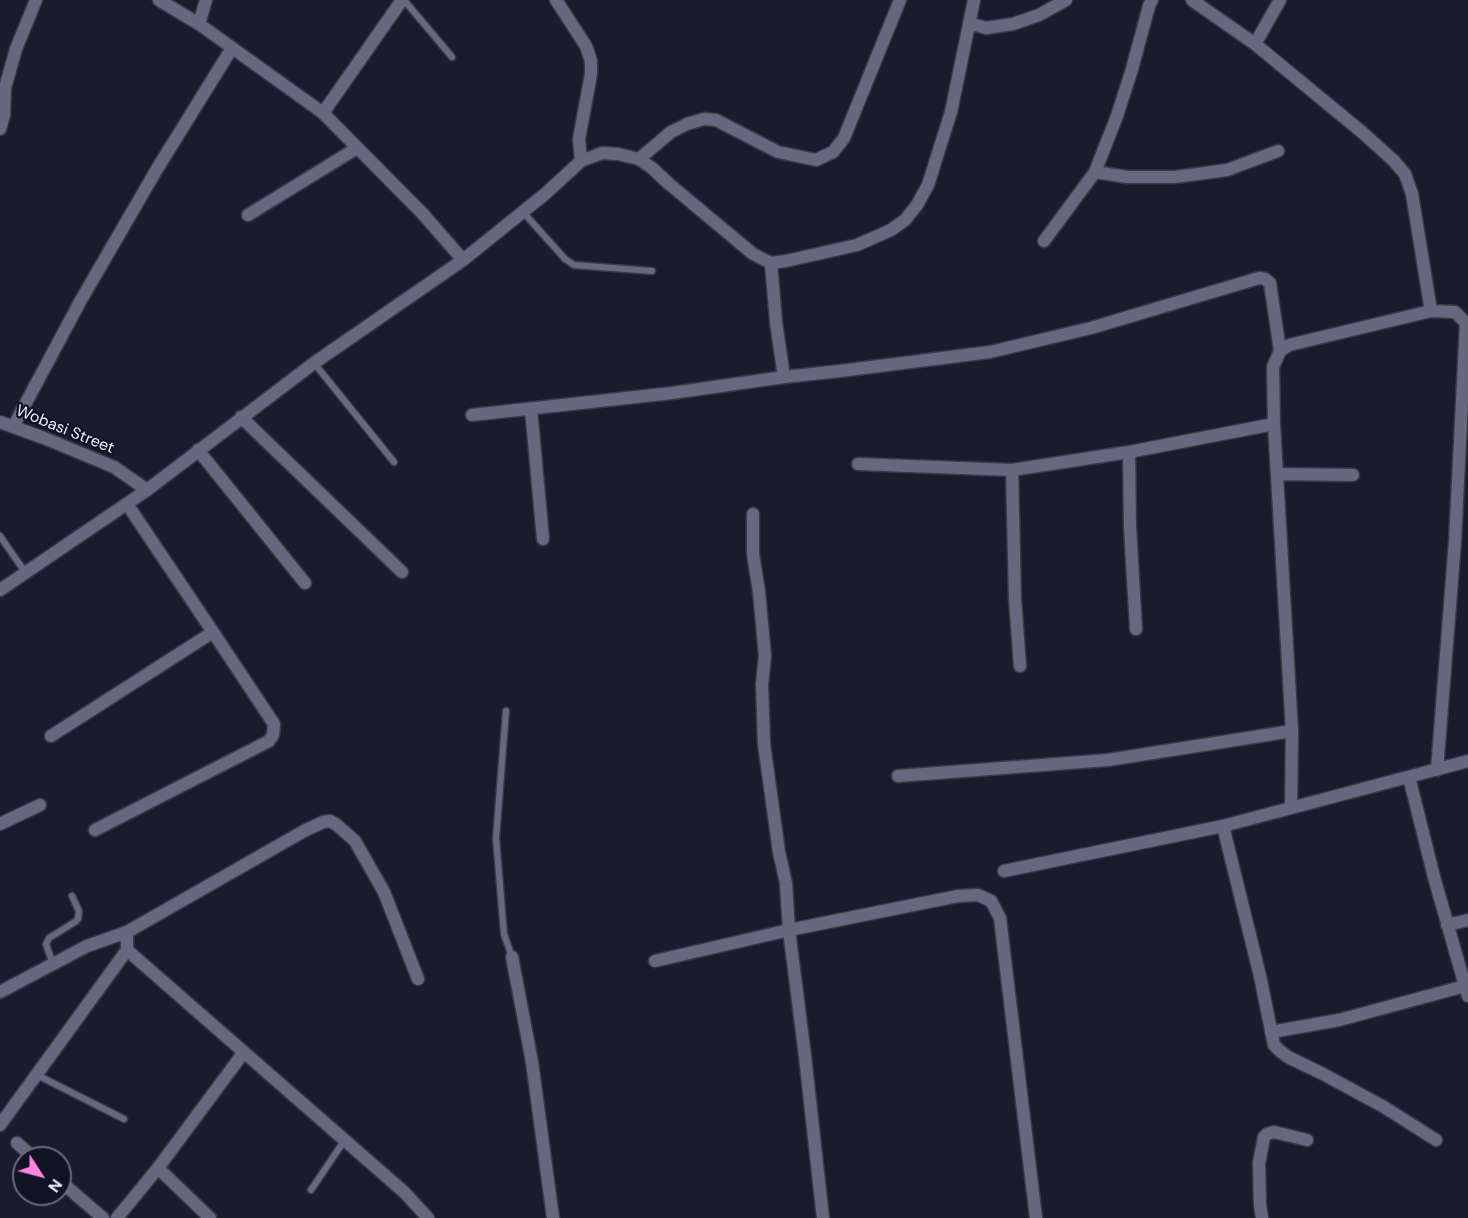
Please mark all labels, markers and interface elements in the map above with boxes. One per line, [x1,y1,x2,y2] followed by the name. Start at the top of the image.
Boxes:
[13,402,117,458] street label: Wobasi Street
[12,1146,72,1206] north arrow
[43,1175,67,1197] text: N

